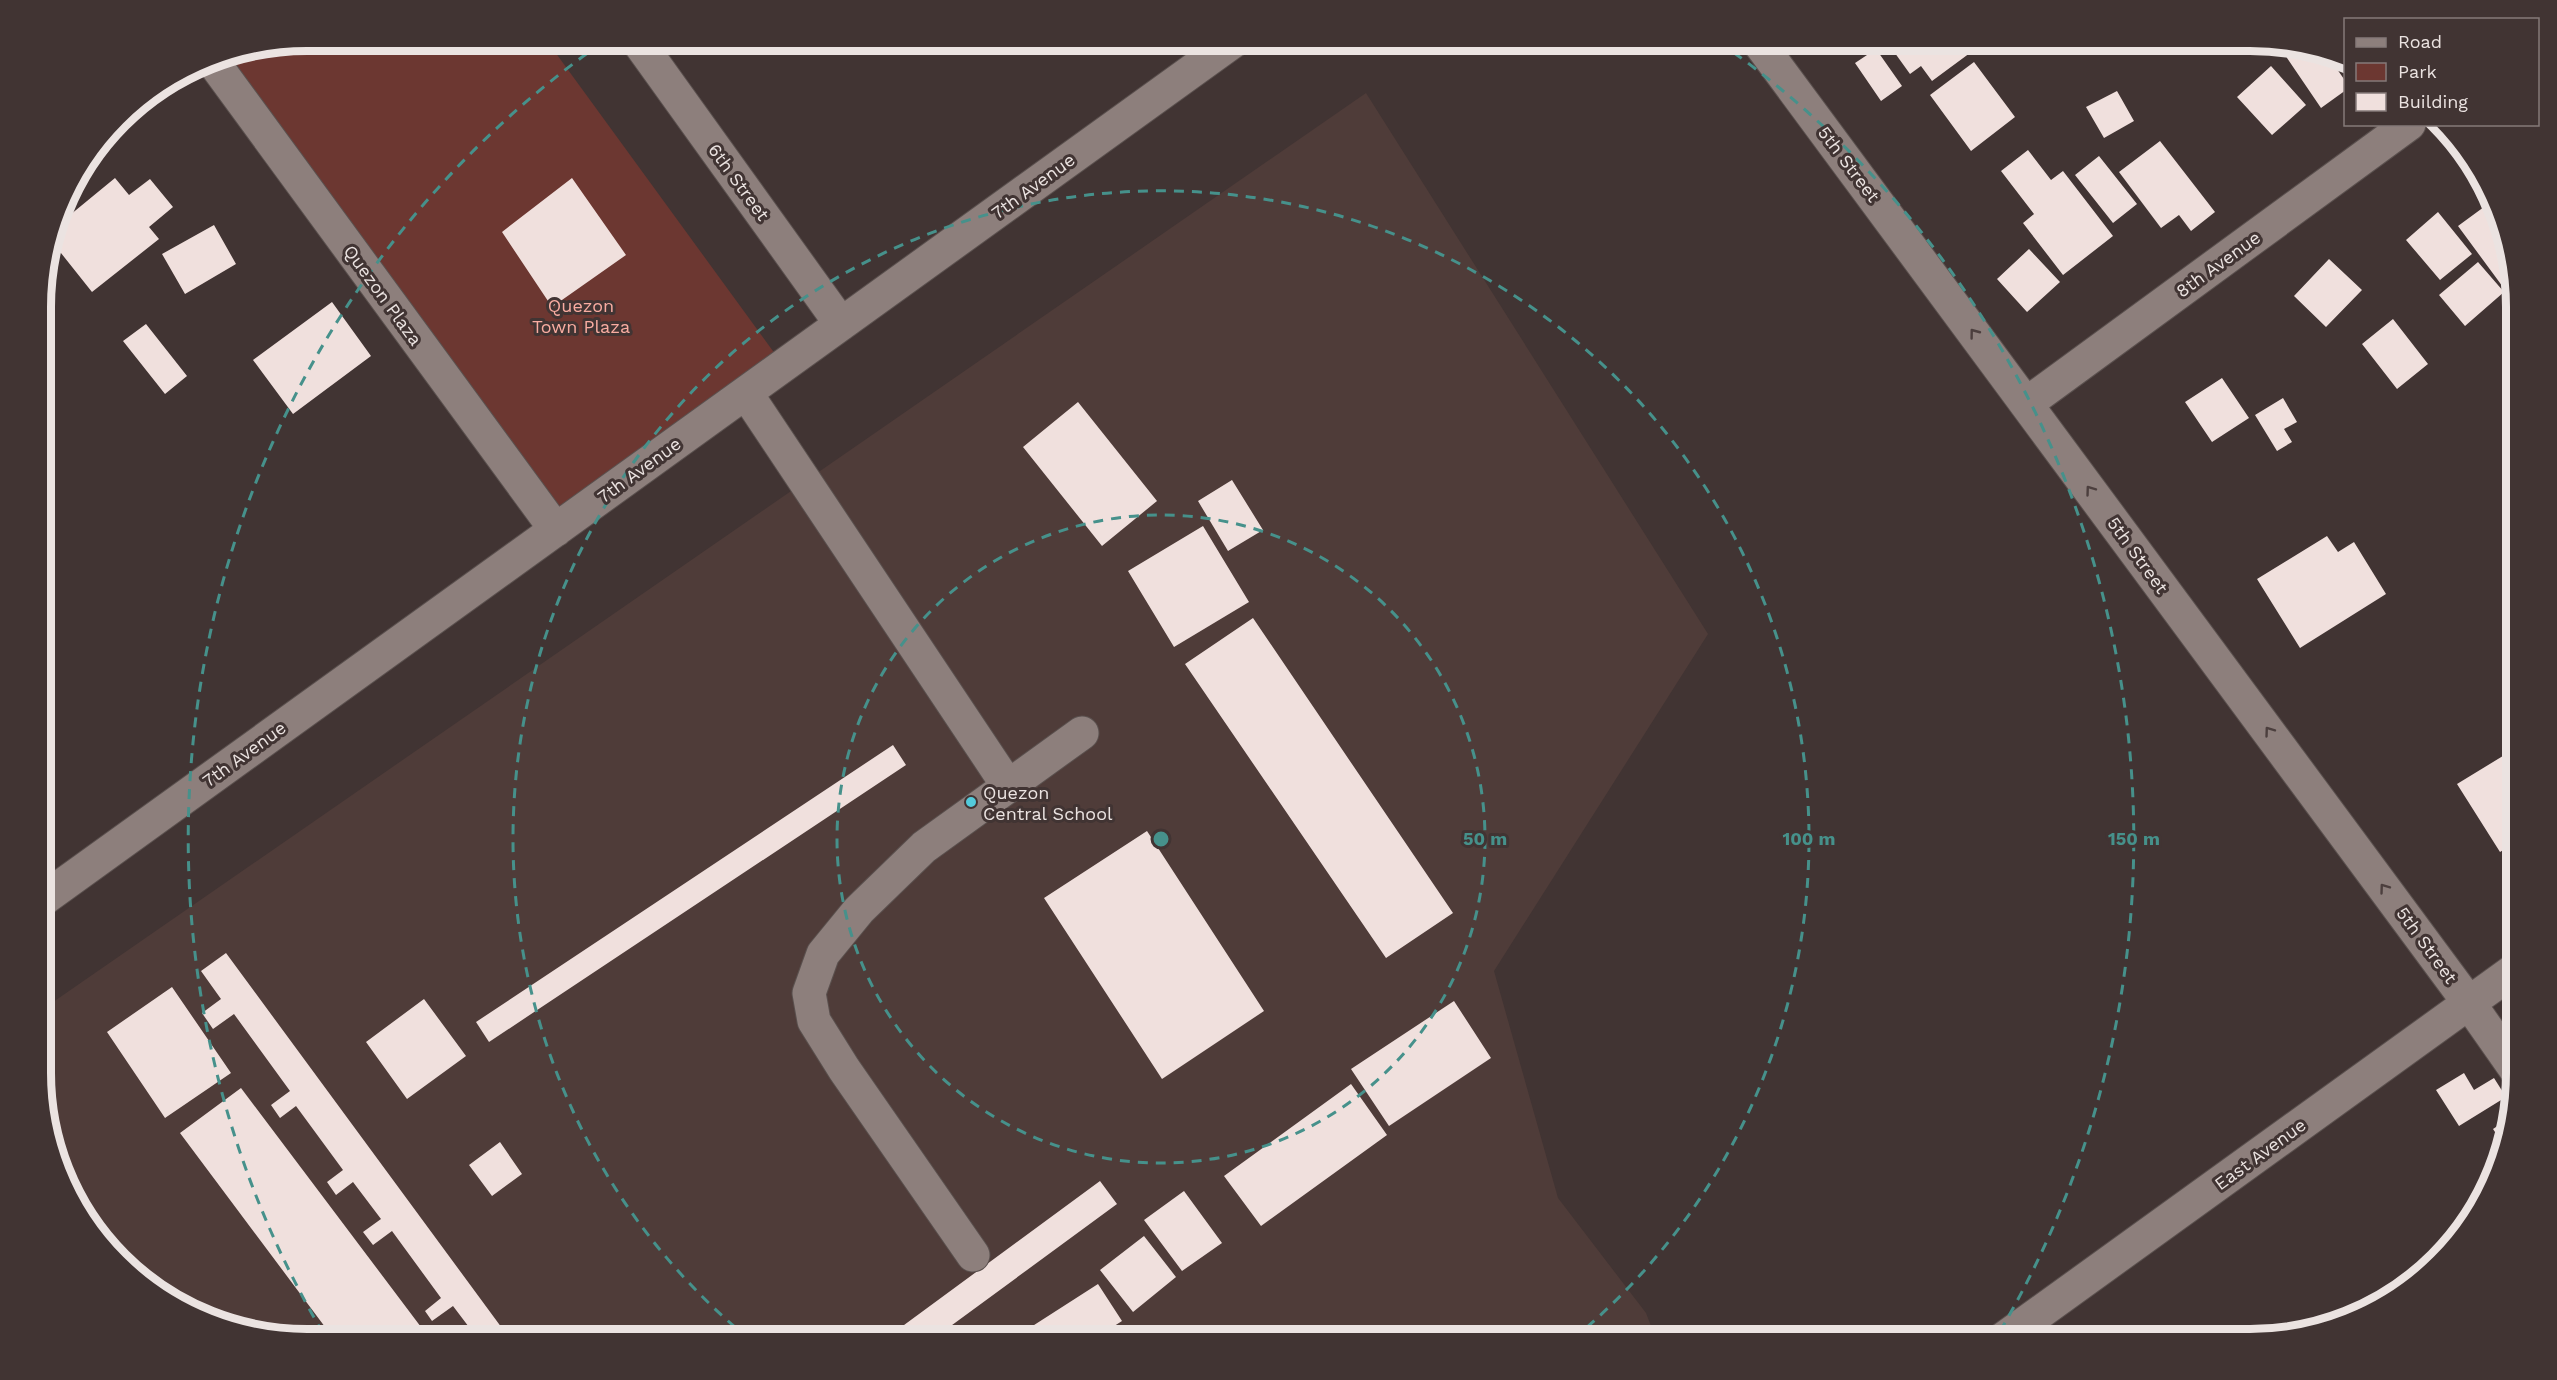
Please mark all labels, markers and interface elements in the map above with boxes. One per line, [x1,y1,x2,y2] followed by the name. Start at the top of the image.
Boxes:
[2344,18,2539,126] legend
[2398,31,2442,52] text: Road
[2398,61,2437,82] text: Park
[2398,91,2468,112] text: Building
[1814,122,1885,206] street label: 5th Street
[704,139,774,225] street label: 6th Street
[987,149,1079,223] street label: 7th Avenue
[2172,226,2264,302] street label: 8th Avenue
[340,241,426,349] street label: Quezon Plaza
[532,295,630,337] park label: Quezon Town Plaza
[1970,329,1981,340] one-way arrow
[593,433,685,507] street label: 7th Avenue
[2086,486,2097,497] one-way arrow
[2103,513,2173,598] street label: 5th Street
[198,717,290,791] street label: 7th Avenue
[2265,727,2276,738] one-way arrow
[983,782,1113,824] place label: Quezon Central School
[964,795,978,809] marker: Quezon Central School
[1463,828,1507,849] text: 50 m
[1782,828,1836,849] text: 100 m
[2108,828,2160,849] text: 150 m
[1151,829,1171,849] centre of rings
[2381,884,2392,895] one-way arrow
[2392,903,2462,988] street label: 5th Street
[2210,1114,2310,1194] street label: East Avenue

